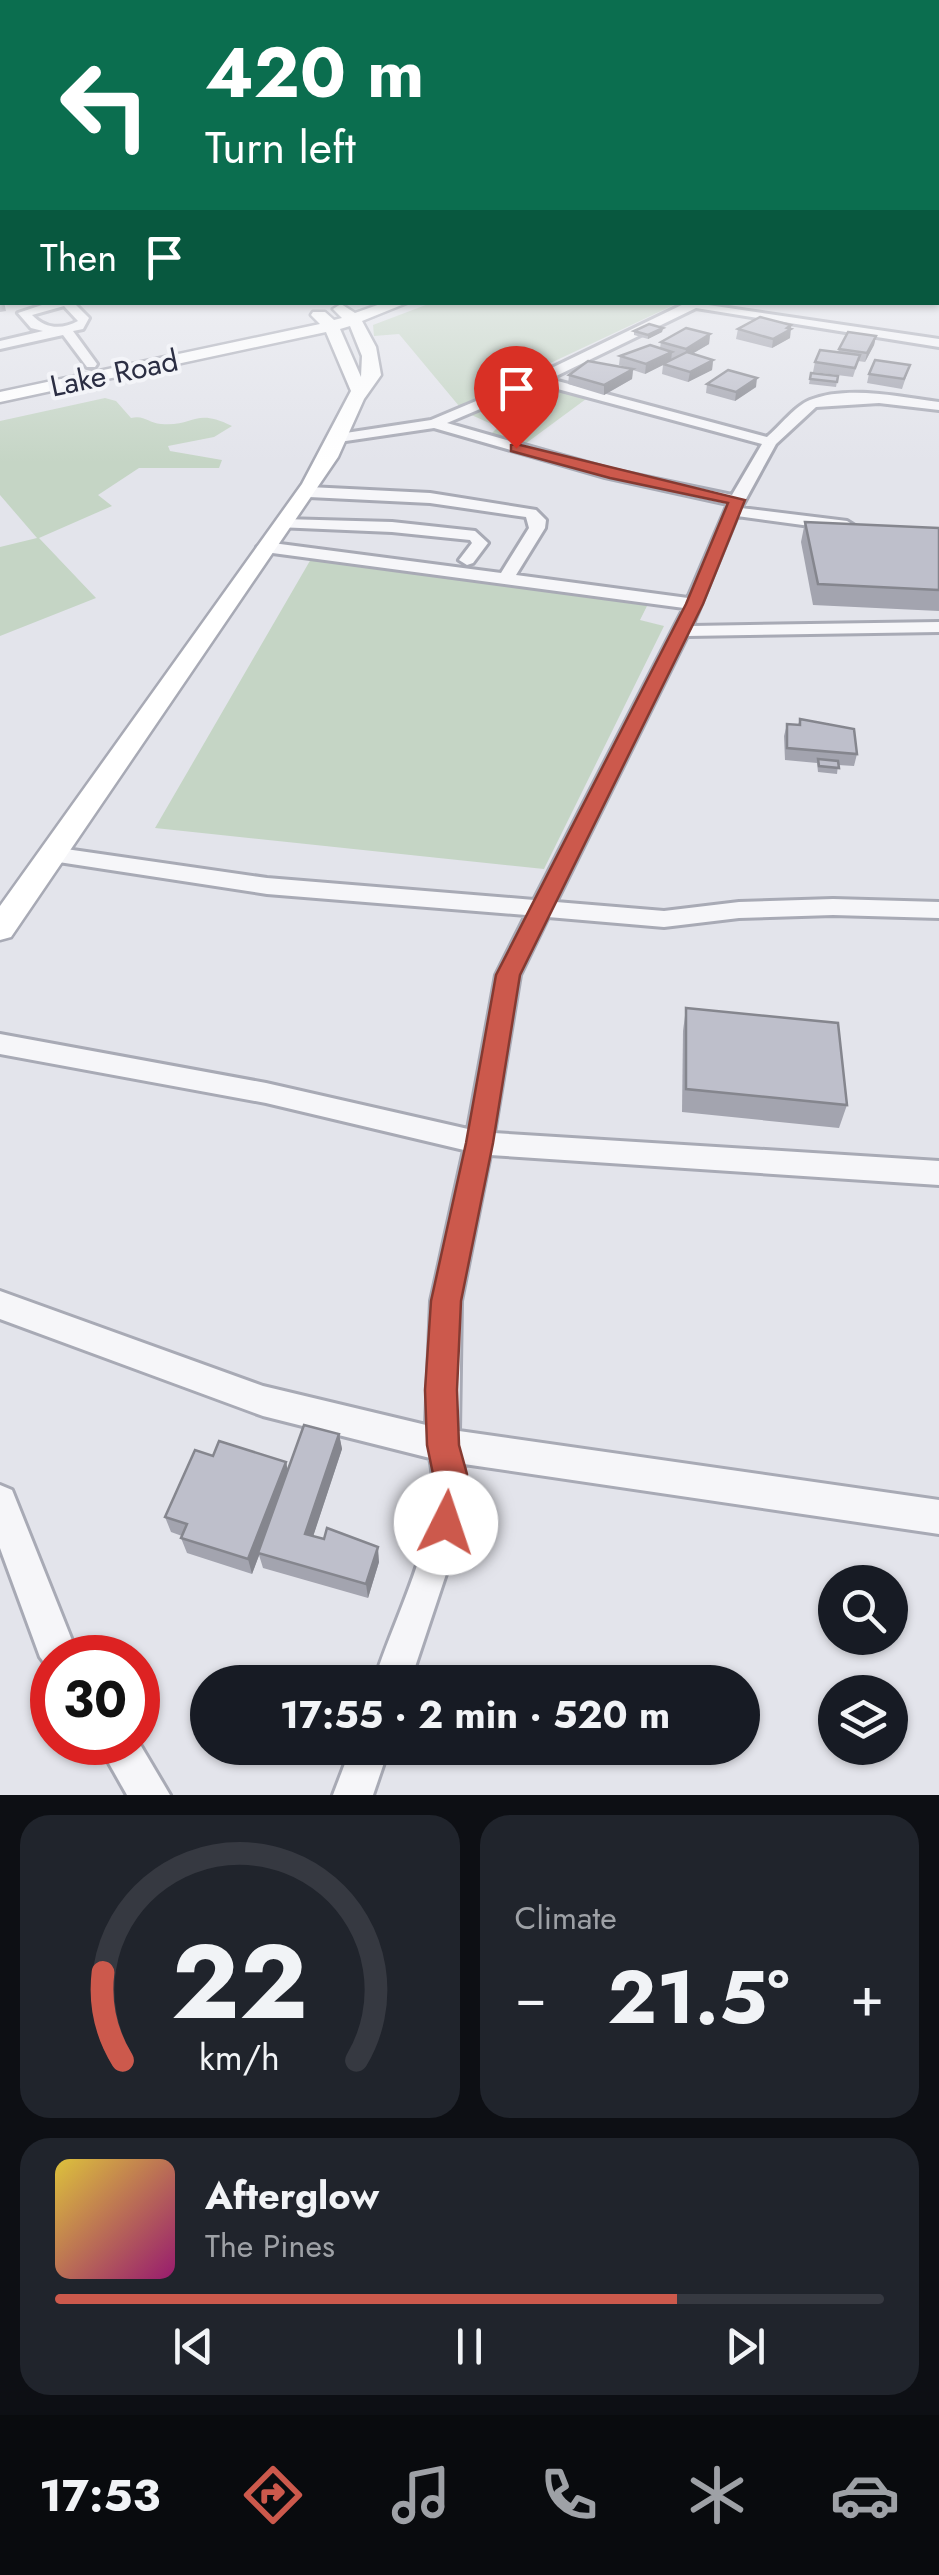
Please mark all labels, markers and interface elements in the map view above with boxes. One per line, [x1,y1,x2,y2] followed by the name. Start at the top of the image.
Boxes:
[205,22,425,123] text: 420 m
[40,40,170,170] icon: left
[205,115,356,180] text: Turn left
[40,230,117,285] text: Then
[137,230,192,285] icon: arrive
[46,338,182,408] street label: Lake Road
[474,346,559,449] pin
[489,361,544,416] icon: arrive
[394,1471,498,1575] position arrow
[818,1565,908,1765] map controls
[818,1565,908,1655] button: search
[30,1635,160,1765] speed limit sign: 30
[818,1675,908,1765] button: layers
[280,1687,670,1742] text: 17:55 · 2 min · 520 m
[515,1895,617,1941] text: Climate
[172,1907,308,2057] text: 22
[607,1943,790,2051] text: 21.5°
[515,1957,547,2037] text: −
[850,1957,884,2037] text: +
[199,2032,280,2083] text: km/h
[205,2168,379,2223] text: Afterglow
[205,2223,335,2269] text: The Pines
[166,2319,221,2374] icon: previous
[442,2319,497,2374] icon: pause
[718,2319,773,2374] icon: next
[238,2460,308,2530] icon: directions
[386,2460,456,2530] icon: music
[534,2460,604,2530] icon: phone
[682,2460,752,2530] icon: climate
[830,2460,900,2530] icon: car
[39,2463,160,2528] text: 17:53

